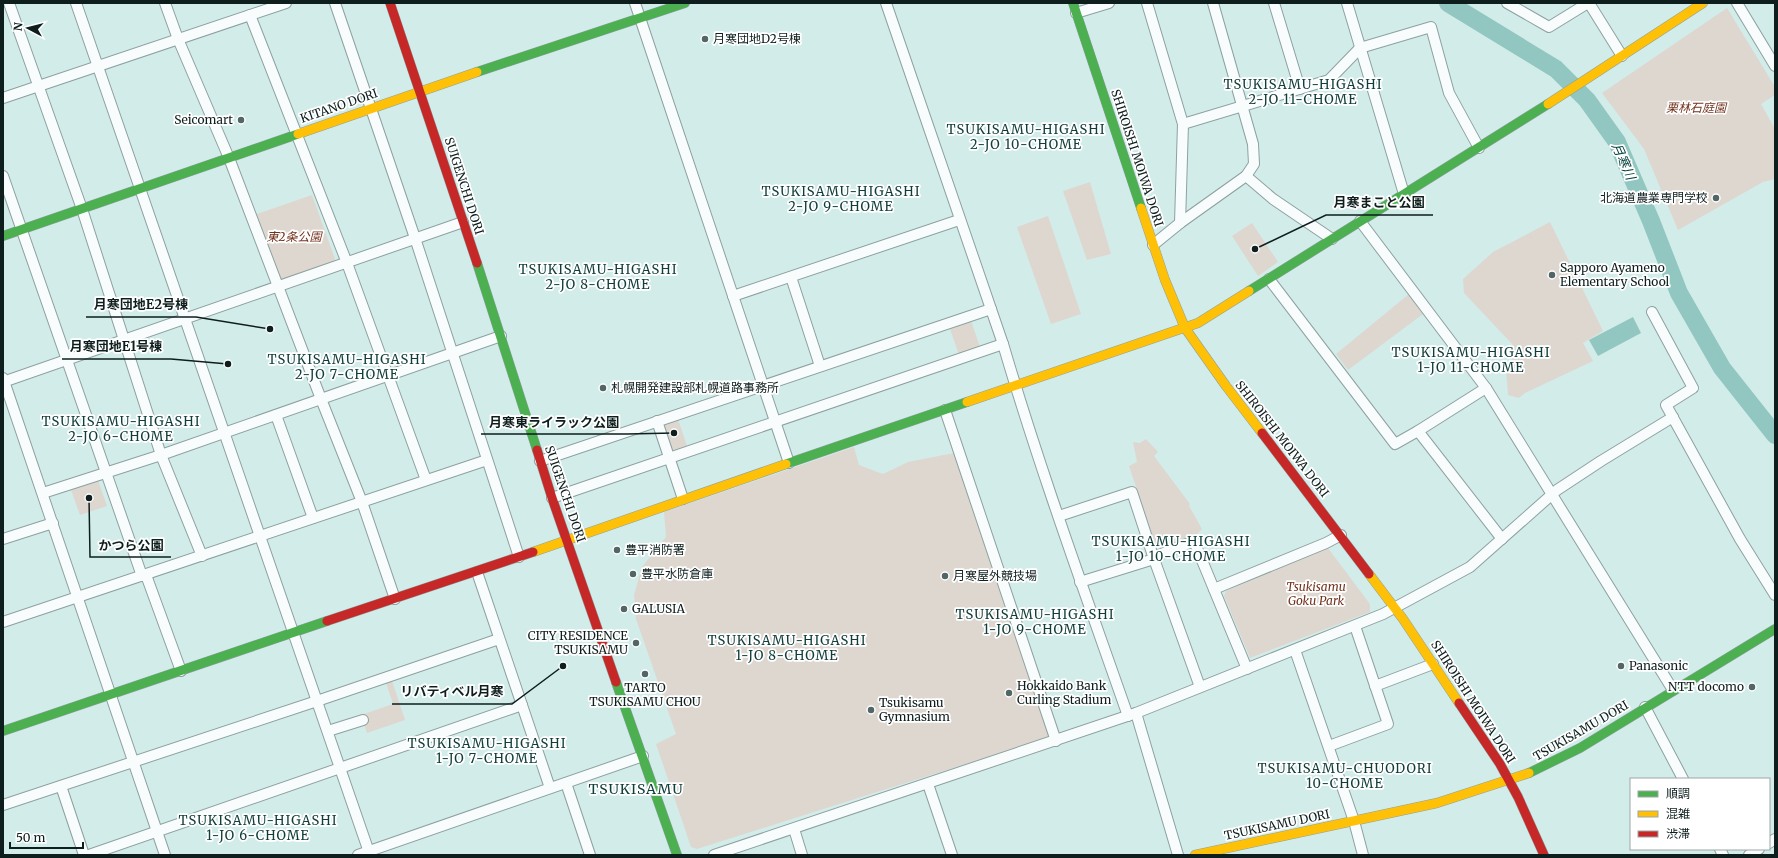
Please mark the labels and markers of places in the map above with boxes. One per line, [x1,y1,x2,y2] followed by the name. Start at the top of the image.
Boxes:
[713,31,801,46] place label: 月寒団地D2号棟
[700,34,710,44] marker: 月寒団地D2号棟
[174,112,233,127] place label: Seicomart
[236,115,246,125] marker: Seicomart
[1326,190,1433,215] callout: 月寒まこと公園
[1600,190,1708,205] place label: 北海道農業専門学校
[1711,193,1721,203] marker: 北海道農業専門学校
[1560,260,1670,289] place label: Sapporo Ayameno Elementary School
[1547,270,1557,280] marker: Sapporo Ayameno Elementary School
[86,292,196,317] callout: 月寒団地E2号棟
[62,334,171,359] callout: 月寒団地E1号棟
[611,380,779,395] place label: 札幌開発建設部札幌道路事務所
[598,383,608,393] marker: 札幌開発建設部札幌道路事務所
[481,409,627,434] callout: 月寒東ライラック公園
[90,532,171,557] callout: かつら公園
[625,542,685,557] place label: 豊平消防署
[612,545,622,555] marker: 豊平消防署
[641,566,713,581] place label: 豊平水防倉庫
[953,568,1037,583] place label: 月寒屋外競技場
[628,569,638,579] marker: 豊平水防倉庫
[940,571,950,581] marker: 月寒屋外競技場
[632,601,685,616] place label: GALUSIA
[619,604,629,614] marker: GALUSIA
[528,628,628,657] place label: CITY RESIDENCE TSUKISAMU
[631,638,641,648] marker: CITY RESIDENCE TSUKISAMU
[1629,658,1688,673] place label: Panasonic
[1616,661,1626,671] marker: Panasonic
[640,669,650,679] marker: TARTO TSUKISAMU CHOU
[1017,678,1112,707] place label: Hokkaido Bank Curling Stadium
[392,679,512,704] callout: リバティベル月寒
[1668,679,1744,694] place label: NTT docomo
[589,680,701,709] place label: TARTO TSUKISAMU CHOU
[1747,682,1757,692] marker: NTT docomo
[1004,688,1014,698] marker: Hokkaido Bank Curling Stadium
[879,695,950,724] place label: Tsukisamu Gymnasium
[866,705,876,715] marker: Tsukisamu Gymnasium

